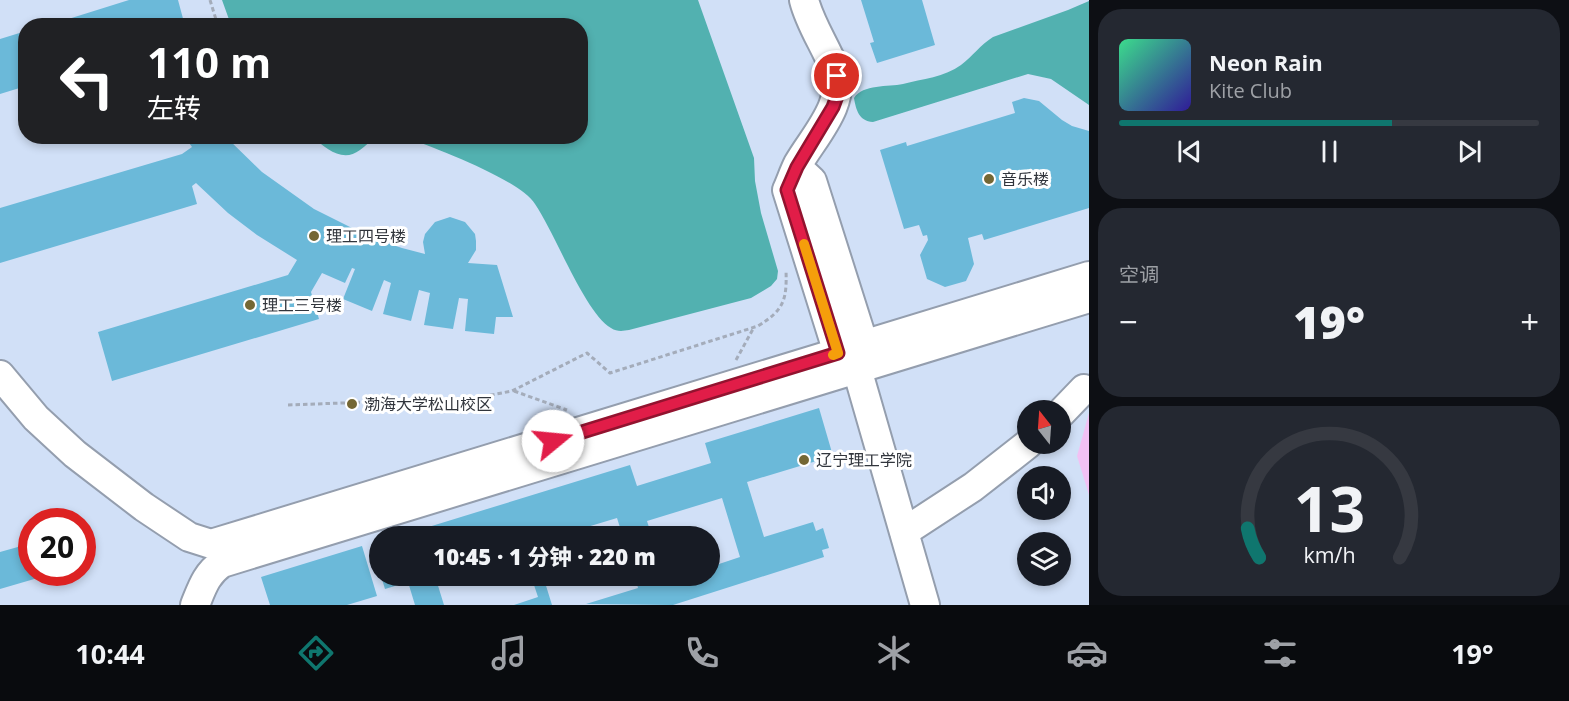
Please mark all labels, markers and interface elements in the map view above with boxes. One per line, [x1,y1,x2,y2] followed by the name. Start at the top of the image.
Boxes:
[147,33,271,90] text: 110 m
[48,42,126,120] icon: left
[1209,47,1323,77] text: Neon Rain
[811,50,862,101] pin
[820,59,853,92] icon: arrive
[1209,77,1292,104] text: Kite Club
[147,89,201,126] text: 左转
[1173,135,1206,168] icon: previous
[1313,135,1346,168] icon: pause
[1453,135,1486,168] icon: next
[1001,168,1049,190] place label: 音乐楼
[982,172,996,186] marker: 音乐楼
[326,225,406,247] place label: 理工四号楼
[307,229,321,243] marker: 理工四号楼
[1119,261,1159,288] text: 空调
[1293,291,1365,352] text: 19°
[262,294,342,316] place label: 理工三号楼
[243,298,257,312] marker: 理工三号楼
[1119,299,1138,344] text: −
[1520,299,1539,344] text: +
[364,393,492,415] place label: 渤海大学松山校区
[345,397,359,411] marker: 渤海大学松山校区
[1017,400,1071,454] north arrow
[1017,400,1071,586] map controls
[521,409,585,473] position arrow
[816,449,912,471] place label: 辽宁理工学院
[797,453,811,467] marker: 辽宁理工学院
[1293,465,1365,550] text: 13
[1017,466,1071,520] button: sound
[18,508,96,586] speed limit sign: 20
[1017,532,1071,586] button: layers
[433,541,656,571] text: 10:45 · 1 分钟 · 220 m
[1303,541,1355,570] text: km/h
[295,632,337,674] icon: directions
[488,632,530,674] icon: music
[681,632,723,674] icon: phone
[873,632,915,674] icon: climate
[1066,632,1108,674] icon: car
[1259,632,1301,674] icon: filters
[75,635,145,672] text: 10:44
[1451,635,1494,672] text: 19°

